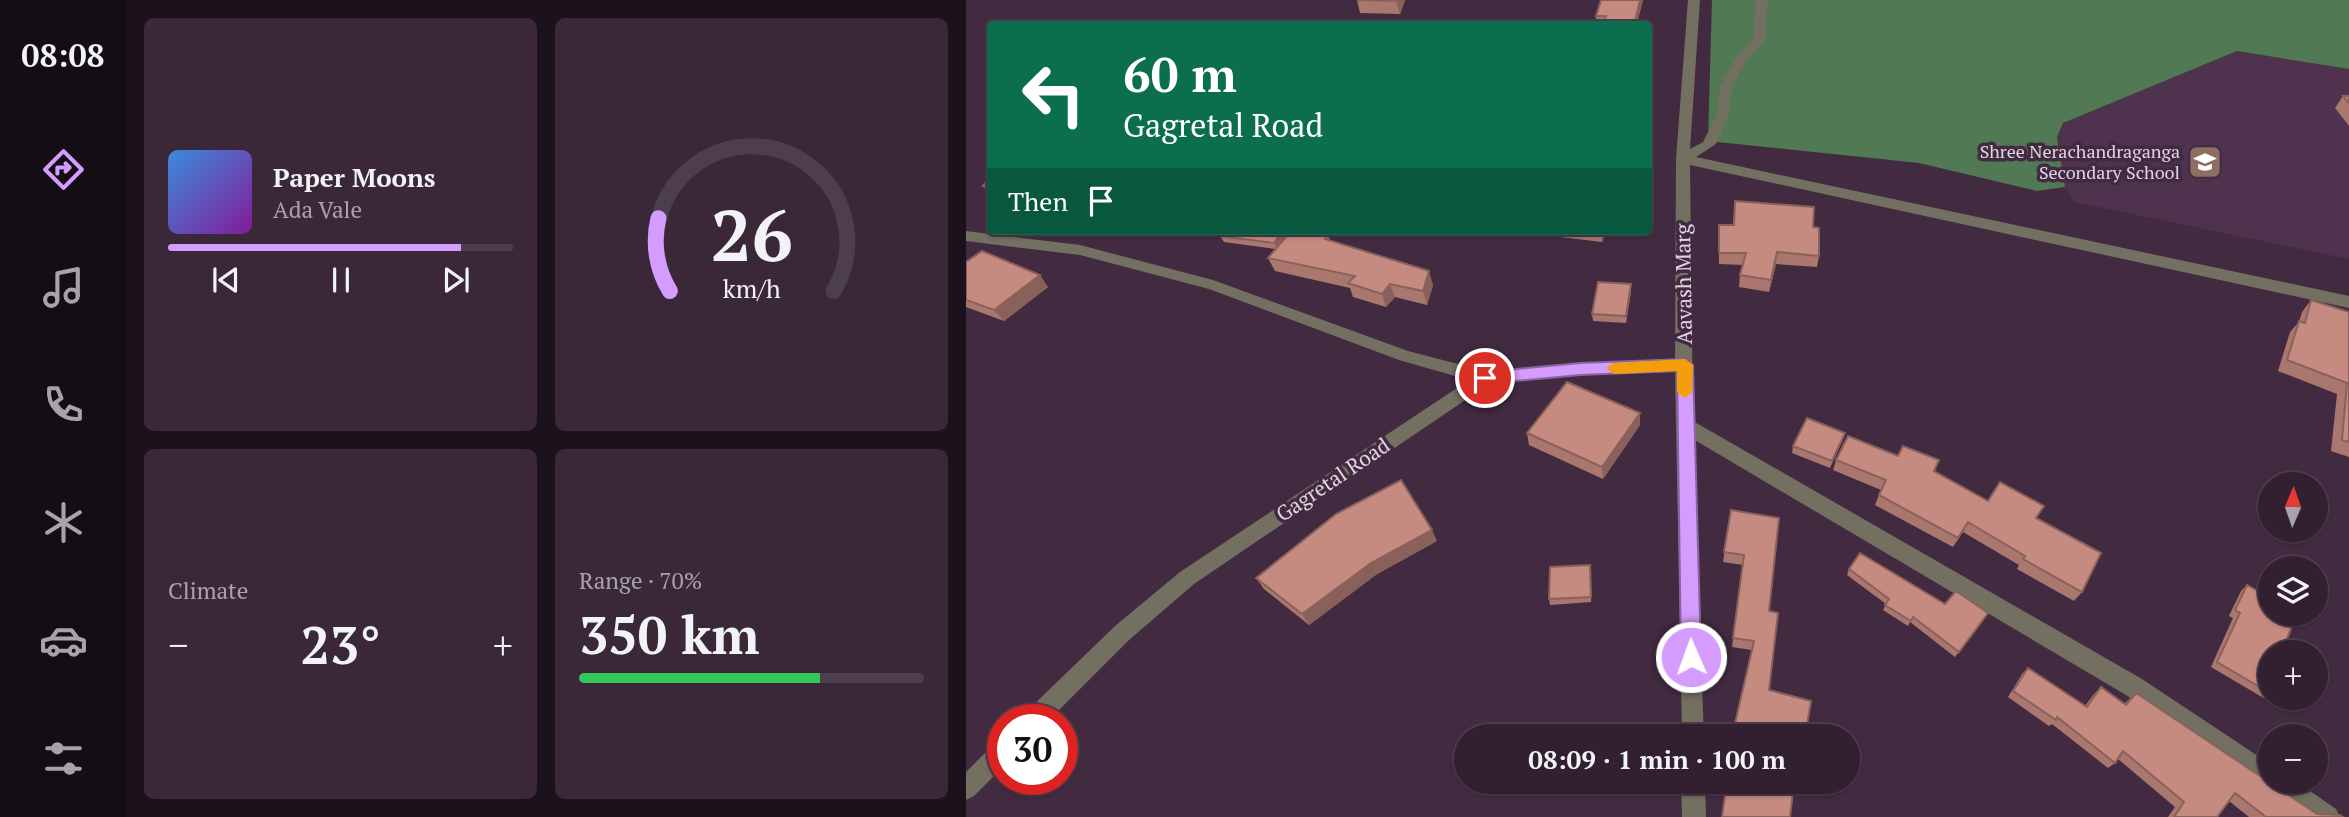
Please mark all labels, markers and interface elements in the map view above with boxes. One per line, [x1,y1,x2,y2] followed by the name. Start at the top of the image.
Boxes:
[21,34,105,76] text: 08:08
[1123,41,1237,106] text: 60 m
[1008,49,1099,140] icon: left
[1123,104,1323,146] text: Gagretal Road
[1980,139,2180,184] place label: Shree Nerachandraganga Secondary School
[2186,143,2224,181] school or university icon: Shree Nerachandraganga Secondary School
[39,145,88,194] icon: directions
[273,160,436,194] text: Paper Moons
[1082,182,1120,220] icon: arrive
[1008,184,1068,218] text: Then
[710,185,793,282] text: 26
[273,194,362,225] text: Ada Vale
[1668,223,1698,345] street label: Aavash Marg
[207,261,245,299] icon: previous
[322,261,360,299] icon: pause
[437,261,475,299] icon: next
[39,263,88,312] icon: music
[723,272,781,305] text: km/h
[1455,348,1515,408] pin
[1466,359,1504,397] icon: arrive
[39,380,88,429] icon: phone
[1270,431,1395,528] street label: Gagretal Road
[2258,472,2328,542] north arrow
[2258,472,2328,794] map controls
[39,498,88,547] icon: climate
[2258,556,2328,626] button: layers
[579,565,702,596] text: Range · 70%
[168,575,248,606] text: Climate
[579,600,760,669] text: 350 km
[300,610,381,679] text: 23°
[39,616,88,665] icon: car
[168,620,188,670] text: −
[493,620,513,670] text: +
[1654,620,1728,694] position arrow
[2258,640,2328,710] button: +
[987,704,1078,795] speed limit sign: 30
[2258,724,2328,794] button: −
[39,734,88,783] icon: filters
[1528,742,1786,776] text: 08:09 · 1 min · 100 m

